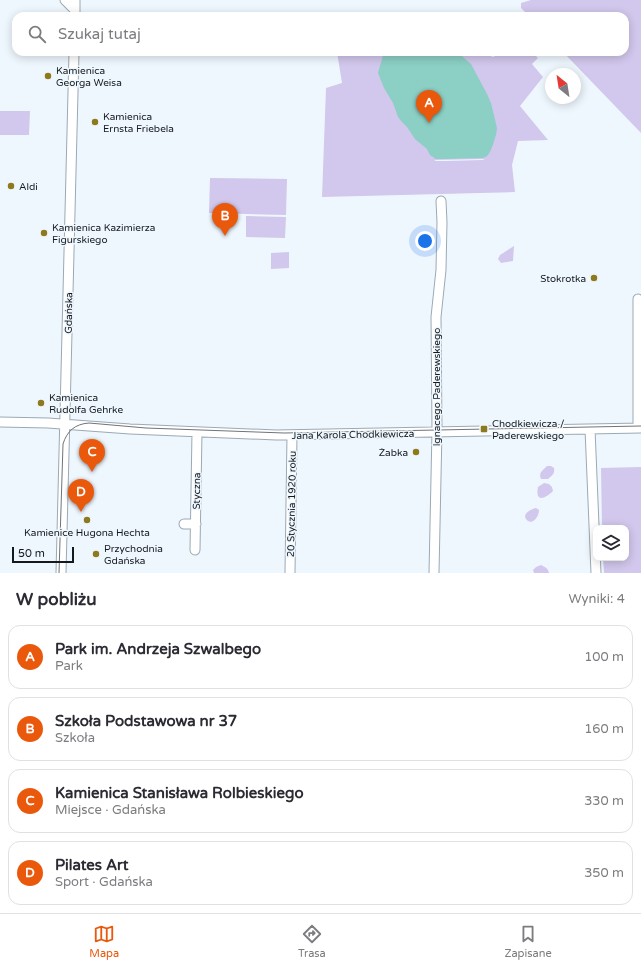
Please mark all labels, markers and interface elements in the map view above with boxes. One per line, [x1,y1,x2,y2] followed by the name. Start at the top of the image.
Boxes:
[12,12,629,56] search box
[26,23,48,45] icon: search
[58,25,141,43] text: Szukaj tutaj
[56,65,122,89] place label: Kamienica Georga Weisa
[545,68,581,104] north arrow
[43,71,53,81] marker: Kamienica Georga Weisa
[416,90,442,123] pin: A
[103,111,174,135] place label: Kamienica Ernsta Friebela
[90,117,100,127] marker: Kamienica Ernsta Friebela
[6,181,16,191] marker: Aldi
[19,181,38,193] place label: Aldi
[212,203,238,236] pin: B
[52,222,155,246] place label: Kamienica Kazimierza Figurskiego
[39,228,49,238] marker: Kamienica Kazimierza Figurskiego
[415,231,435,251] your location
[540,273,586,285] place label: Stokrotka
[589,273,599,283] marker: Stokrotka
[63,292,75,334] street label: Gdańska
[431,328,443,446] street label: Ignacego Paderewskiego
[49,392,123,416] place label: Kamienica Rudolfa Gehrke
[36,398,46,408] marker: Kamienica Rudolfa Gehrke
[492,418,564,442] place label: Chodkiewicza / Paderewskiego
[479,424,489,434] marker: Chodkiewicza / Paderewskiego
[292,428,414,442] street label: Jana Karola Chodkiewicza
[79,439,105,472] pin: C
[379,447,408,459] place label: Żabka
[411,447,421,457] marker: Żabka
[285,451,299,557] street label: 20 Stycznia 1920 roku
[191,472,203,510] street label: Styczna
[68,479,94,512] pin: D
[82,515,92,525] marker: Kamienice Hugona Hechta
[593,525,629,561] map controls
[593,525,629,561] button: layers
[24,527,150,539] place label: Kamienice Hugona Hechta
[104,543,163,567] place label: Przychodnia Gdańska
[12,545,74,564] scale bar
[18,547,45,560] text: 50 m
[91,549,101,559] marker: Przychodnia Gdańska
[16,589,97,610] text: W pobliżu
[569,591,625,607] text: Wyniki: 4
[55,640,261,658] text: Park im. Andrzeja Szwalbego
[25,649,35,665] text: A
[584,649,624,665] text: 100 m
[55,658,83,674] text: Park
[55,712,237,730] text: Szkoła Podstawowa nr 37
[25,721,35,737] text: B
[584,721,624,737] text: 160 m
[55,730,95,746] text: Szkoła
[55,784,304,802] text: Kamienica Stanisława Rolbieskiego
[25,793,35,809] text: C
[584,793,624,809] text: 330 m
[55,802,166,818] text: Miejsce · Gdańska
[55,856,128,874] text: Pilates Art
[25,865,35,881] text: D
[584,865,624,881] text: 350 m
[55,874,153,890] text: Sport · Gdańska
[89,923,119,960] tab: Mapa
[298,923,326,960] tab: Trasa
[504,923,552,960] tab: Zapisane

